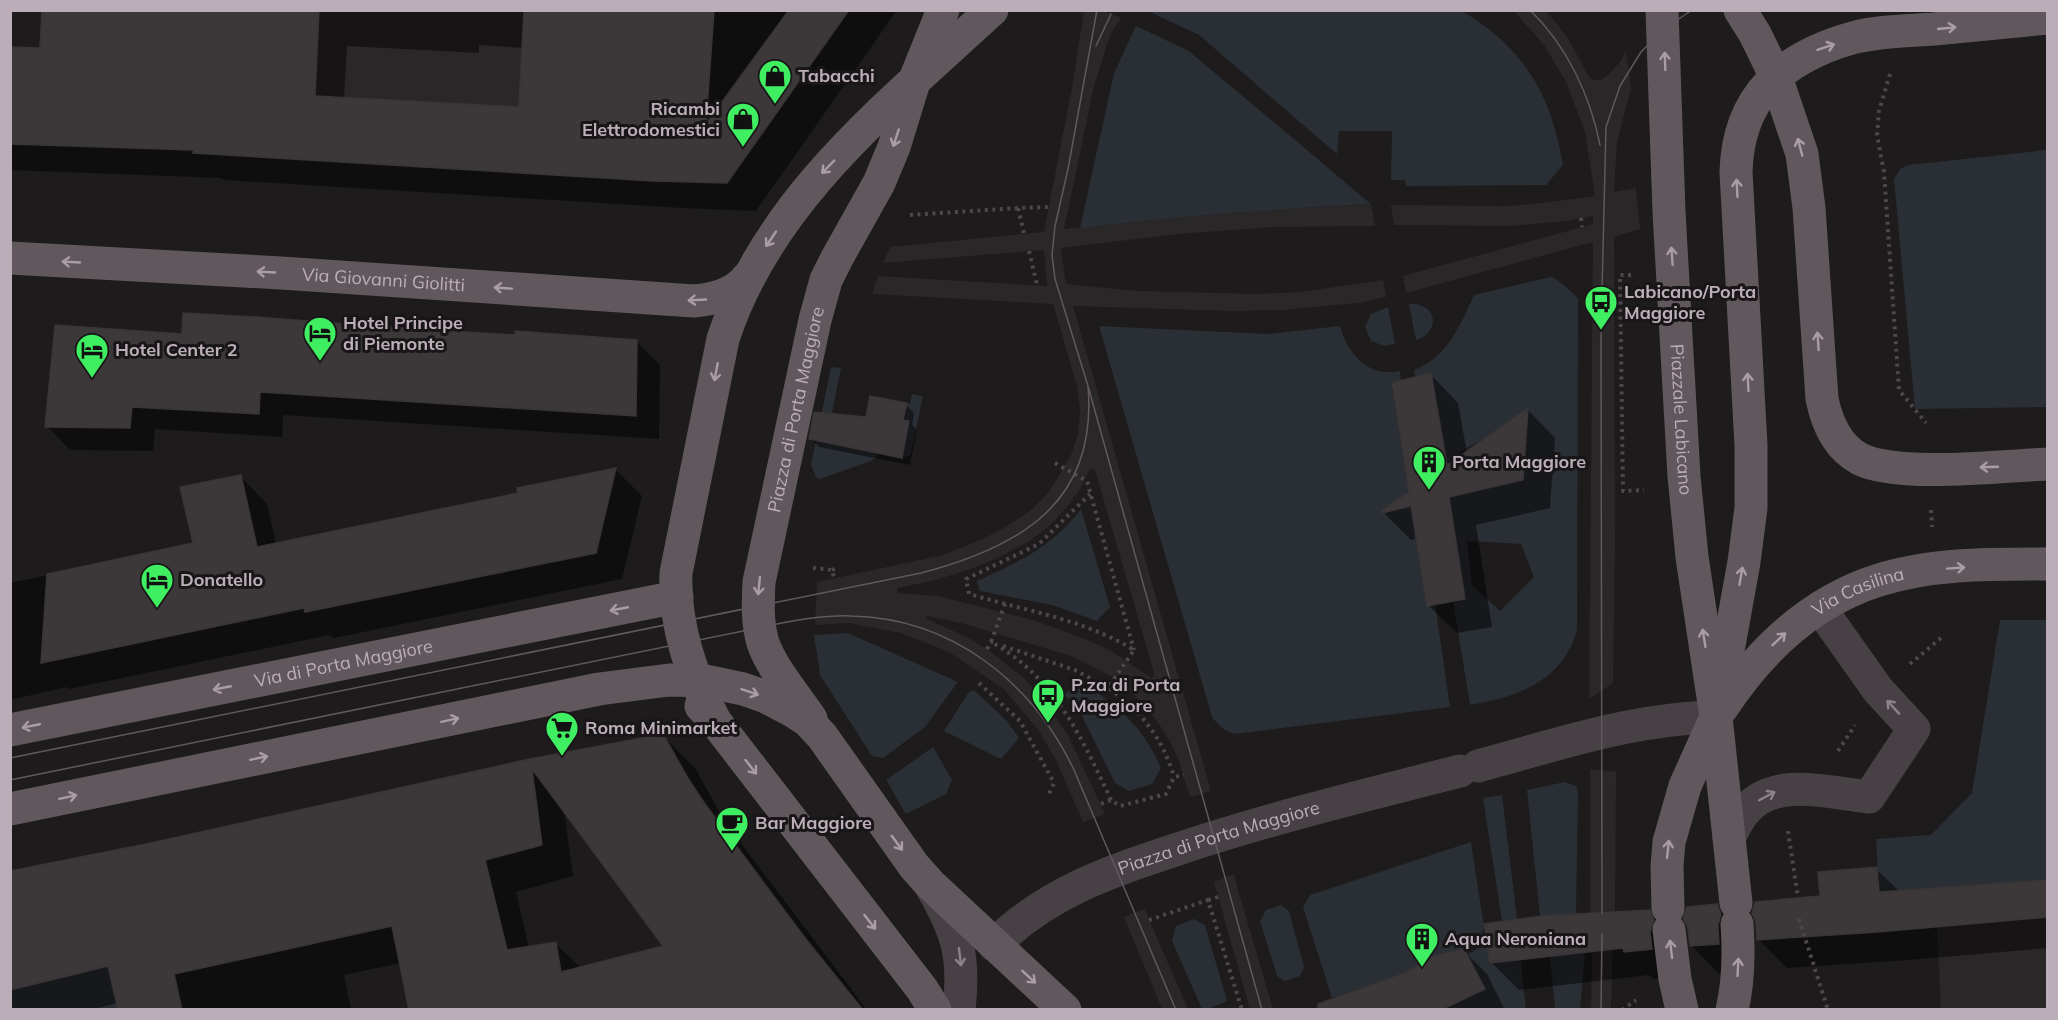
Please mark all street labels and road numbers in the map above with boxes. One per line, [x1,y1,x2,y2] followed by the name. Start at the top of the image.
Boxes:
[301,262,466,296] street label: Via Giovanni Giolitti
[762,304,829,514] street label: Piazza di Porta Maggiore
[1666,343,1698,496] street label: Piazzale Labicano
[1807,562,1906,621] street label: Via Casilina
[252,634,435,692] street label: Via di Porta Maggiore
[1115,796,1322,880] street label: Piazza di Porta Maggiore

